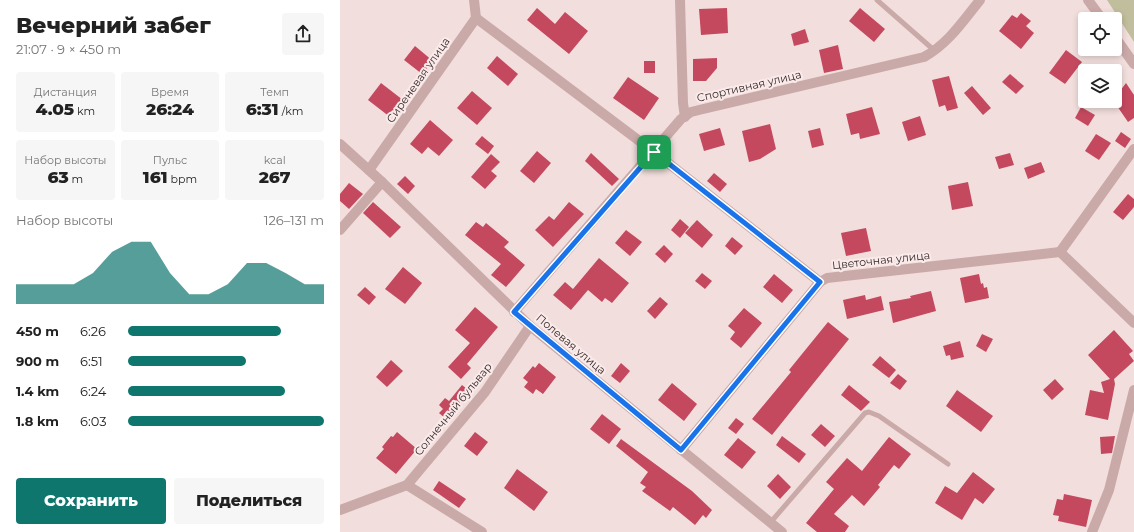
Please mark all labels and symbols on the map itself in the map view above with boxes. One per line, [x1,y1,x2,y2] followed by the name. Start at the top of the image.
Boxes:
[383,35,453,125] street label: Сиреневая улица
[695,67,803,105] street label: Спортивная улица
[637,135,671,169] pin
[831,248,931,272] street label: Цветочная улица
[533,311,609,377] street label: Полевая улица
[411,360,495,458] street label: Солнечный бульвар

